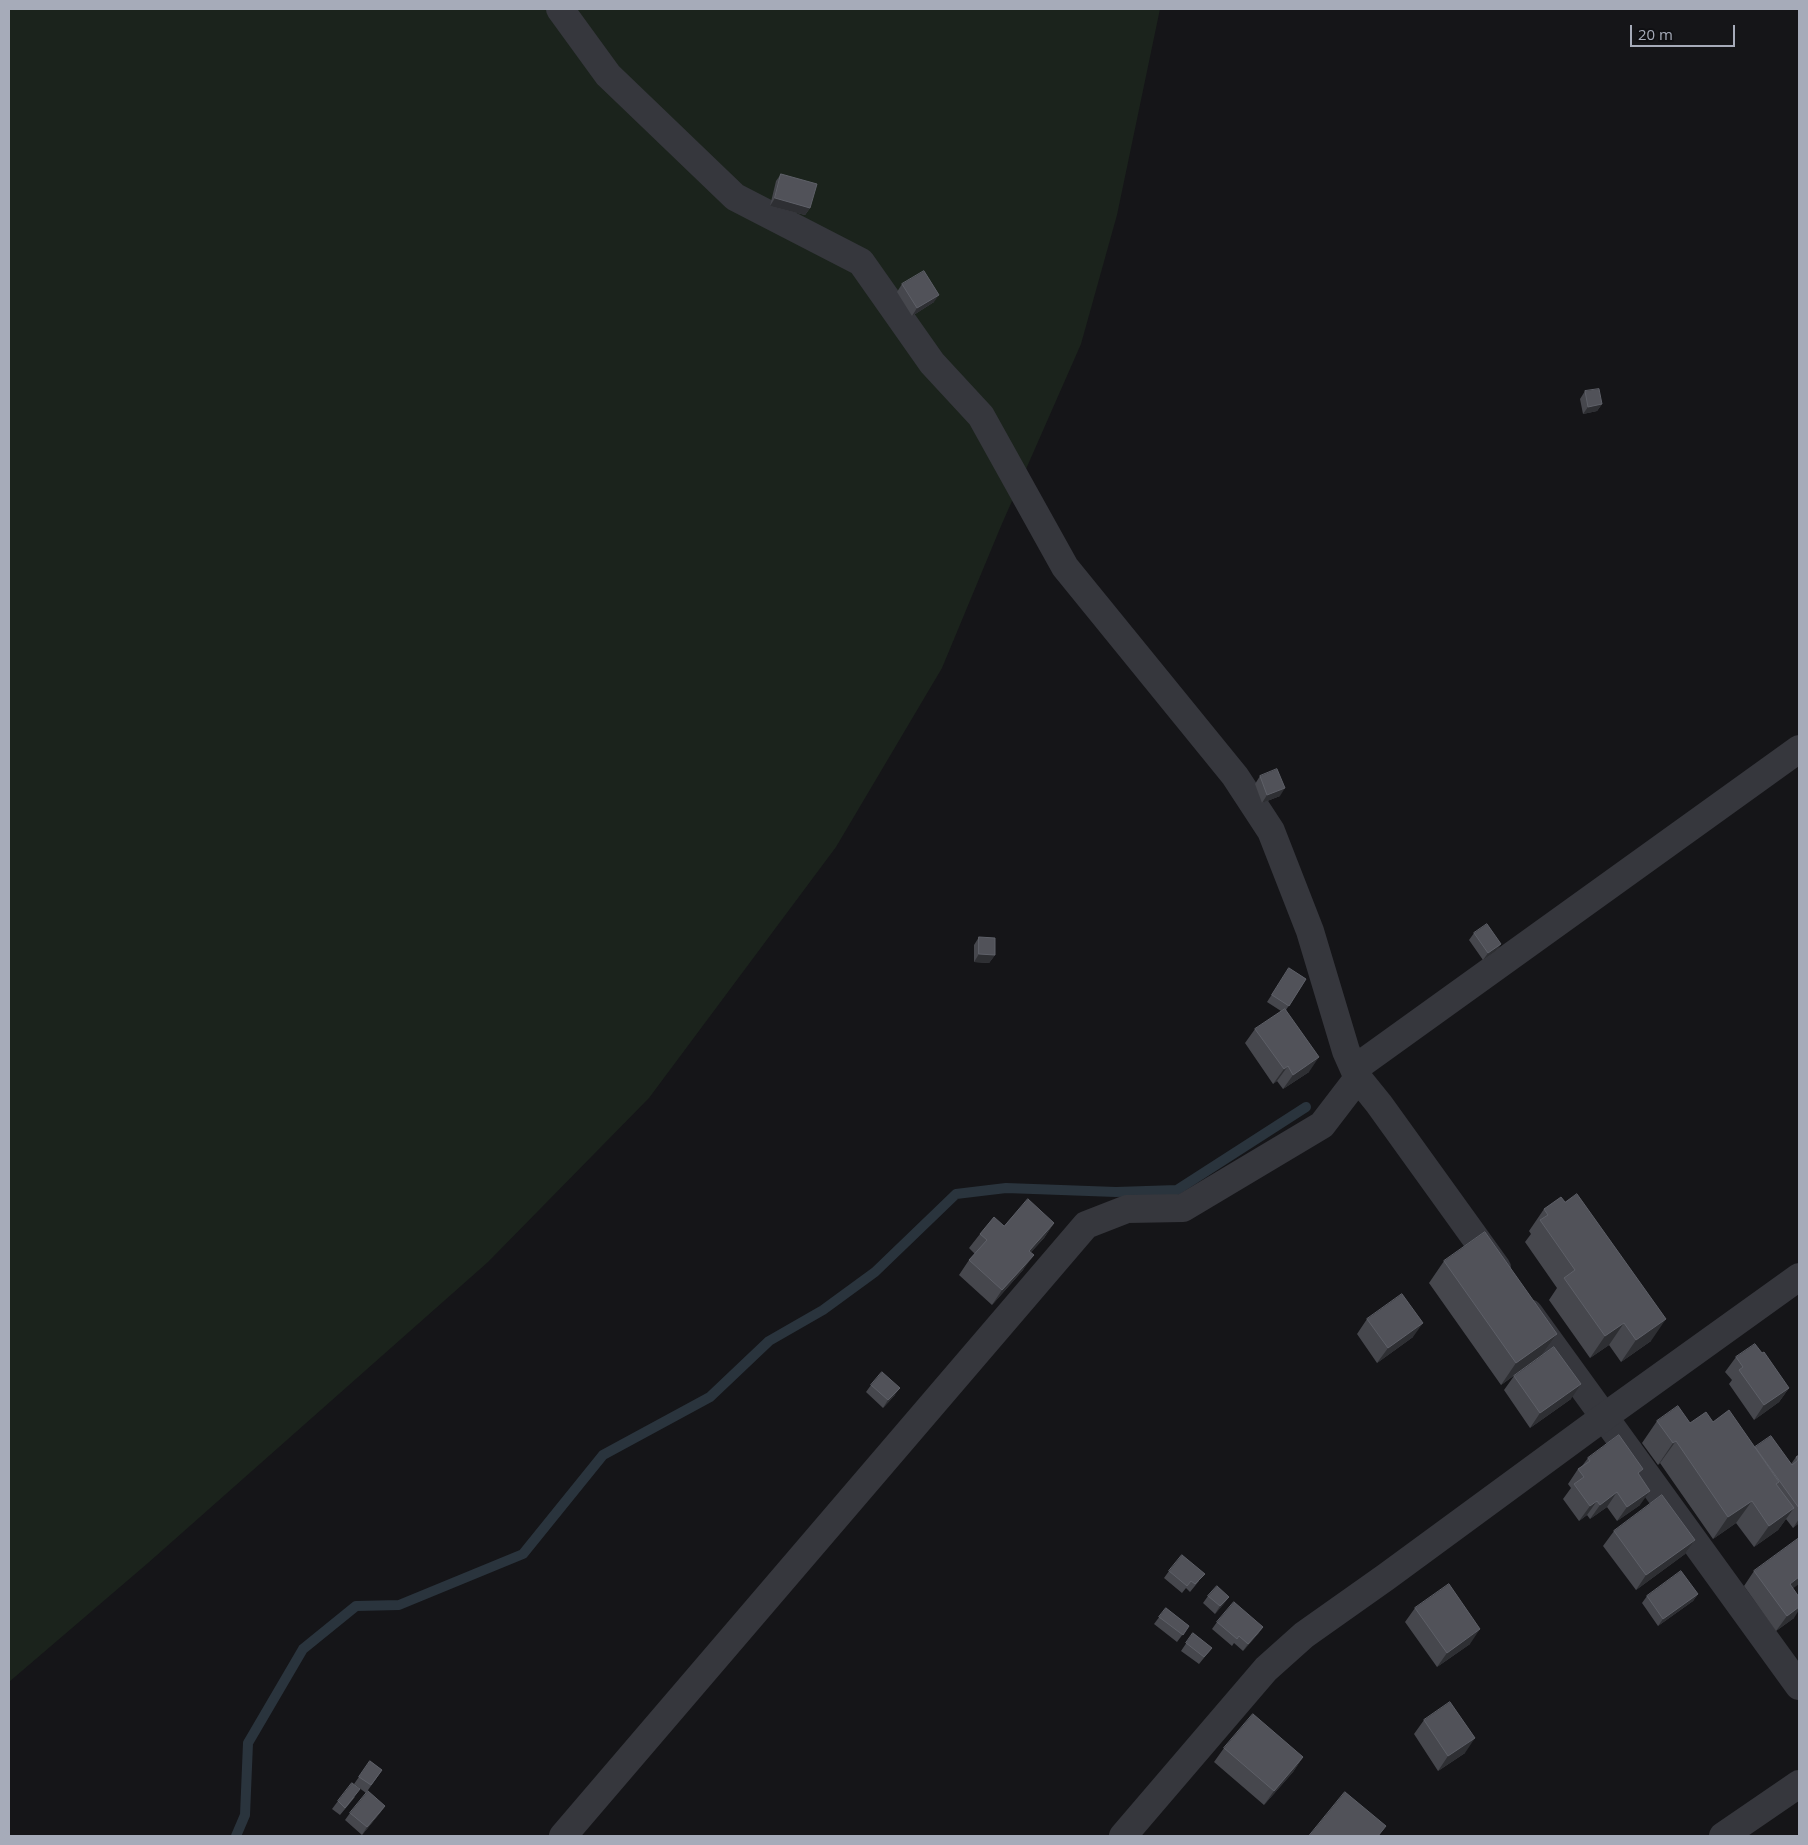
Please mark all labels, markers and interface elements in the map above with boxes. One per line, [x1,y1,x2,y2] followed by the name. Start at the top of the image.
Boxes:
[1633,15,1738,47] scale bar
[1638,24,1673,44] text: 20 m

